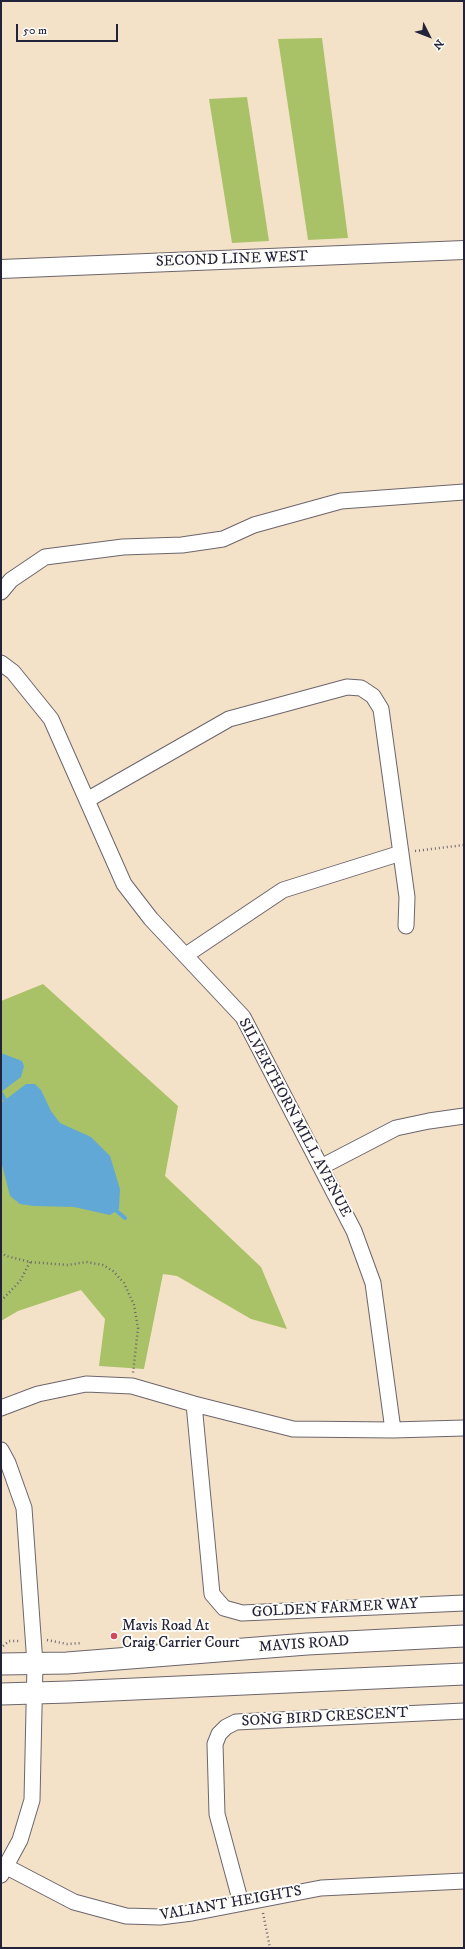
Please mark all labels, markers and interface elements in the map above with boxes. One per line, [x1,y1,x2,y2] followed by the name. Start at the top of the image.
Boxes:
[18,16,120,42] scale bar
[409,16,449,56] north arrow
[23,23,47,38] text: 50 m
[430,36,446,52] text: N
[156,248,308,272] street label: SECOND LINE WEST
[234,1016,354,1220] street label: SILVERTHORN MILL AVENUE
[251,1596,419,1622] street label: GOLDEN FARMER WAY
[122,1618,240,1653] place label: Mavis Road At Craig Carrier Court
[109,1631,119,1641] marker: Mavis Road At Craig Carrier Court
[258,1633,350,1657] street label: MAVIS ROAD
[241,1705,409,1731] street label: SONG BIRD CRESCENT
[159,1883,303,1925] street label: VALIANT HEIGHTS

